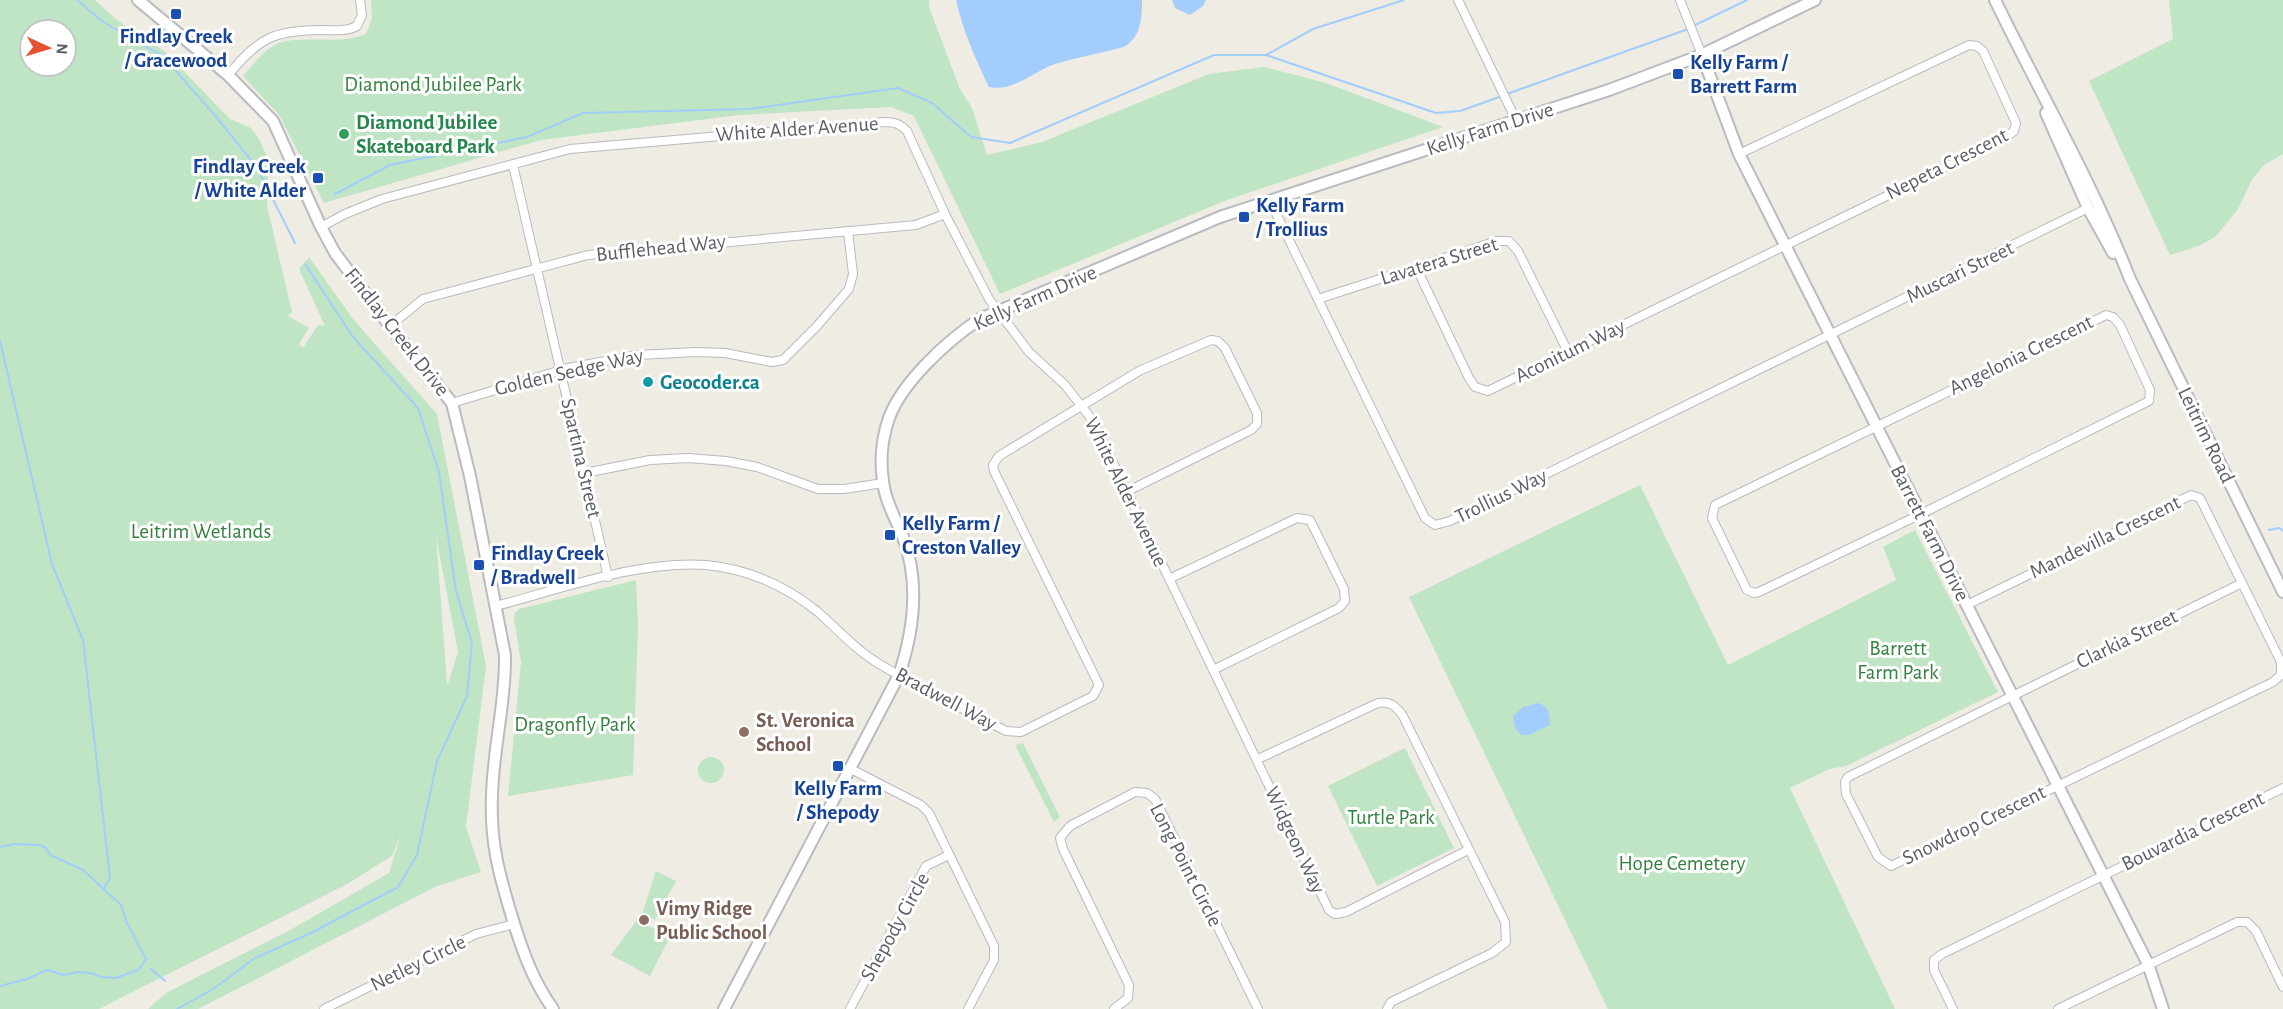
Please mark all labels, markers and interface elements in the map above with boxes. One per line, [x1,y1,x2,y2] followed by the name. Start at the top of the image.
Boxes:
[169,7,183,21] marker: Findlay Creek / Gracewood
[18,18,78,78] north arrow
[119,26,233,71] place label: Findlay Creek / Gracewood
[54,43,70,55] text: N
[1690,52,1797,97] place label: Kelly Farm / Barrett Farm
[1671,67,1685,81] marker: Kelly Farm / Barrett Farm
[344,74,522,95] park label: Diamond Jubilee Park
[1424,99,1556,159] street label: Kelly Farm Drive
[356,112,497,157] place label: Diamond Jubilee Skateboard Park
[715,113,879,145] street label: White Alder Avenue
[1883,124,2012,204] street label: Nepeta Crescent
[337,127,351,141] marker: Diamond Jubilee Skateboard Park
[193,156,307,201] place label: Findlay Creek / White Alder
[311,171,325,185] marker: Findlay Creek / White Alder
[1255,195,1345,240] place label: Kelly Farm / Trollius
[1237,210,1251,224] marker: Kelly Farm / Trollius
[595,231,727,265] street label: Bufflehead Way
[1378,233,1501,289] street label: Lavatera Street
[1903,237,2017,307] street label: Muscari Street
[970,262,1100,334] street label: Kelly Farm Drive
[341,264,453,400] street label: Findlay Creek Drive
[1946,311,2096,399] street label: Angelonia Crescent
[1512,315,1628,387] street label: Aconitum Way
[493,345,645,399] street label: Golden Sedge Way
[660,372,760,393] place label: Geocoder.ca
[641,375,655,389] marker: Geocoder.ca
[2174,384,2238,486] street label: Leitrim Road
[557,396,605,520] street label: Spartina Street
[1081,414,1171,570] street label: White Alder Avenue
[1887,462,1973,604] street label: Barrett Farm Drive
[1452,465,1550,527] street label: Trollius Way
[2026,491,2184,583] street label: Mandevilla Crescent
[902,513,1021,558] place label: Kelly Farm / Creston Valley
[131,521,271,542] park label: Leitrim Wetlands
[883,528,897,542] marker: Kelly Farm / Creston Valley
[490,543,605,588] place label: Findlay Creek / Bradwell
[472,558,486,572] marker: Findlay Creek / Bradwell
[2073,605,2181,672] street label: Clarkia Street
[1857,638,1939,683] park label: Barrett Farm Park
[892,664,1000,734] street label: Bradwell Way
[756,710,855,755] place label: St. Veronica School
[514,714,636,735] park label: Dragonfly Park
[737,725,751,739] marker: St. Veronica School
[831,759,845,773] marker: Kelly Farm / Shepody
[794,778,882,823] place label: Kelly Farm / Shepody
[1899,781,2049,869] street label: Snowdrop Crescent
[1261,783,1329,897] street label: Widgeon Way
[2118,787,2268,875] street label: Bouvardia Crescent
[1146,800,1226,930] street label: Long Point Circle
[1347,807,1435,828] park label: Turtle Park
[1619,853,1745,874] park label: Hope Cemetery
[857,869,933,985] street label: Shepody Circle
[656,898,767,943] place label: Vimy Ridge Public School
[637,913,651,927] marker: Vimy Ridge Public School
[367,931,469,995] street label: Netley Circle

